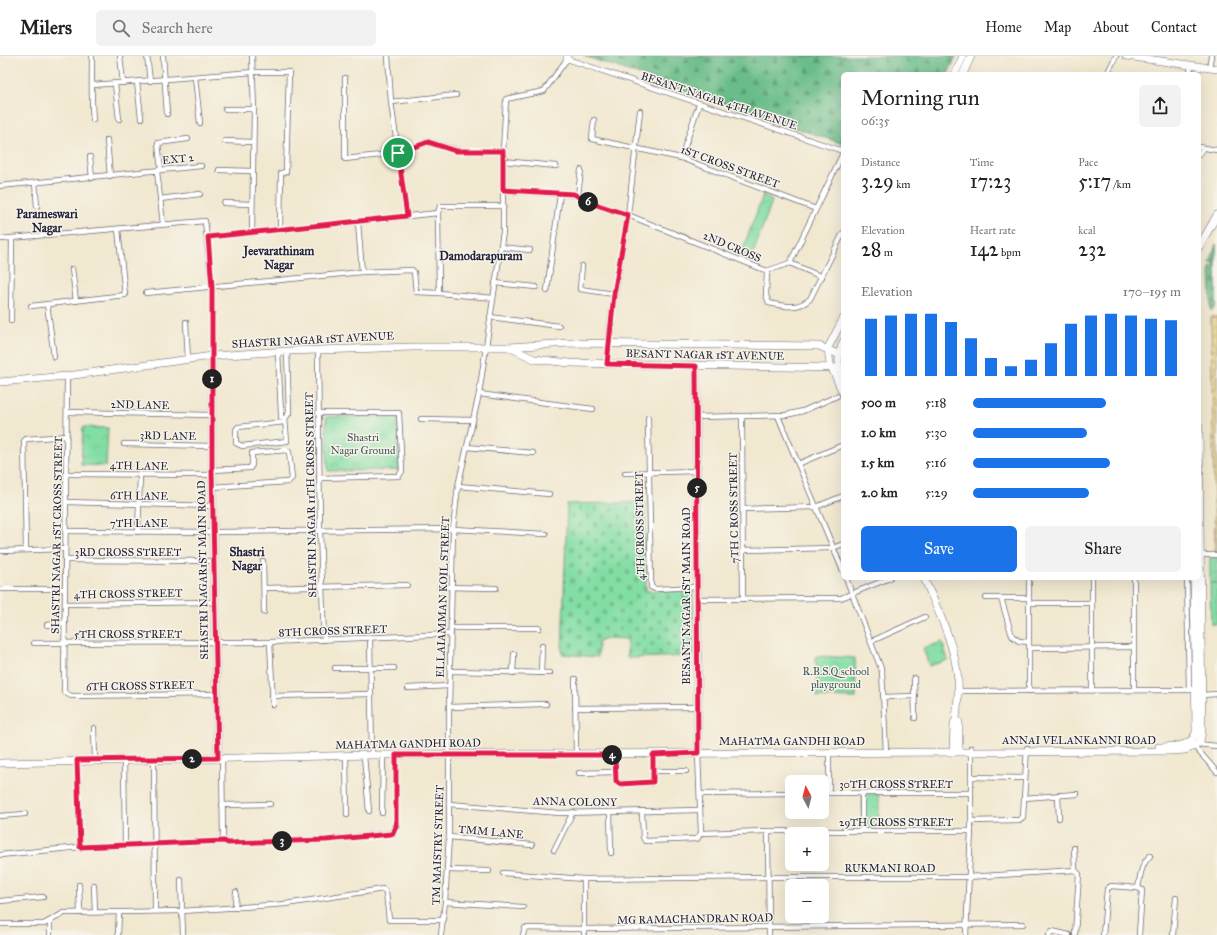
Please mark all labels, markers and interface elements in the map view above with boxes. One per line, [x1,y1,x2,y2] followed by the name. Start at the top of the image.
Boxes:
[96,10,376,46] search box
[20,16,72,39] text: Milers
[110,17,132,39] icon: search
[142,19,213,37] text: Search here
[985,19,1022,36] text: Home
[1044,19,1071,36] text: Map
[1093,19,1129,36] text: About
[1151,19,1197,36] text: Contact
[639,70,799,132] street label: BESANT NAGAR 4TH AVENUE
[861,84,980,111] text: Morning run
[1139,85,1181,127] button: share
[861,113,890,129] text: 06:35
[381,136,415,170] pin
[387,142,409,164] icon: arrive
[679,143,781,191] street label: 1ST CROSS STREET
[162,151,195,167] street label: EXT 2
[861,156,900,169] text: Distance
[970,156,994,169] text: Time
[1078,156,1098,169] text: Pace
[861,169,894,193] text: 3.29
[970,169,1011,193] text: 17:23
[1078,169,1111,193] text: 5:17
[894,178,911,191] text: km
[1111,178,1131,191] text: /km
[578,192,598,212] pin: 6
[585,195,591,208] text: 6
[16,207,78,236] district label: Parameswari Nagar
[861,224,905,237] text: Elevation
[970,224,1016,237] text: Heart rate
[1078,224,1096,237] text: kcal
[701,229,763,265] street label: 2ND CROSS
[861,237,882,261] text: 28
[970,237,999,261] text: 142
[1078,237,1106,261] text: 232
[242,244,315,273] district label: Jeevarathinam Nagar
[882,246,893,259] text: m
[999,246,1021,259] text: bpm
[439,249,524,264] district label: Damodarapuram
[861,284,913,300] text: Elevation
[1123,284,1181,300] text: 170–195 m
[232,329,395,351] street label: SHASTRI NAGAR 1ST AVENUE
[626,347,784,363] street label: BESANT NAGAR 1ST AVENUE
[202,369,222,389] pin: 1
[210,372,214,385] text: 1
[303,392,319,598] street label: SHASTRI NAGAR 11TH CROSS STREET
[861,395,896,411] text: 500 m
[925,395,946,411] text: 5:18
[110,398,170,412] street label: 2ND LANE
[861,425,896,441] text: 1.0 km
[925,425,947,441] text: 5:30
[140,429,196,443] street label: 3RD LANE
[330,431,396,457] park label: Shastri Nagar Ground
[49,436,65,634] street label: SHASTRI NAGAR 1ST CROSS STREET
[727,452,741,564] street label: 7TH C ROSS STREET
[861,455,894,471] text: 1.5 km
[925,455,946,471] text: 5:16
[110,459,169,473] street label: 4TH LANE
[633,471,647,581] street label: 4TH CROSS STREET
[687,478,707,498] pin: 5
[195,480,211,660] street label: SHASTRI NAGAR1ST MAIN ROAD
[694,481,700,494] text: 5
[861,485,898,501] text: 2.0 km
[925,485,948,501] text: 5:29
[110,489,168,503] street label: 6TH LANE
[680,507,693,685] street label: BESANT NAGAR 1ST MAIN ROAD
[434,516,452,678] street label: ELLAIAMMAN KOIL STREET
[110,517,168,530] street label: 7TH LANE
[861,526,1017,572] button: Save
[1025,526,1181,572] button: Share
[229,545,265,574] district label: Shastri Nagar
[75,546,182,559] street label: 3RD CROSS STREET
[73,587,183,601] street label: 4TH CROSS STREET
[279,623,388,639] street label: 8TH CROSS STREET
[74,628,182,641] street label: 5TH CROSS STREET
[802,665,870,691] park label: R.B.S.Q school playground
[86,679,195,693] street label: 6TH CROSS STREET
[1001,734,1156,747] street label: ANNAI VELANKANNI ROAD
[719,735,865,748] street label: MAHATMA GANDHI ROAD
[335,736,481,752] street label: MAHATMA GANDHI ROAD
[602,745,622,765] pin: 4
[609,748,615,761] text: 4
[182,749,202,769] pin: 2
[189,752,195,765] text: 2
[785,775,829,819] north arrow
[785,775,829,923] map controls
[839,778,953,791] street label: 30TH CROSS STREET
[429,784,447,905] street label: TM MAISTRY STREET
[532,795,618,809] street label: ANNA COLONY
[839,816,953,829] street label: 29TH CROSS STREET
[458,823,524,841] street label: TMM LANE
[785,827,829,871] button: +
[272,831,292,851] pin: 3
[280,834,284,847] text: 3
[845,862,936,875] street label: RUKMANI ROAD
[785,879,829,923] button: −
[617,911,774,927] street label: MG RAMACHANDRAN ROAD

